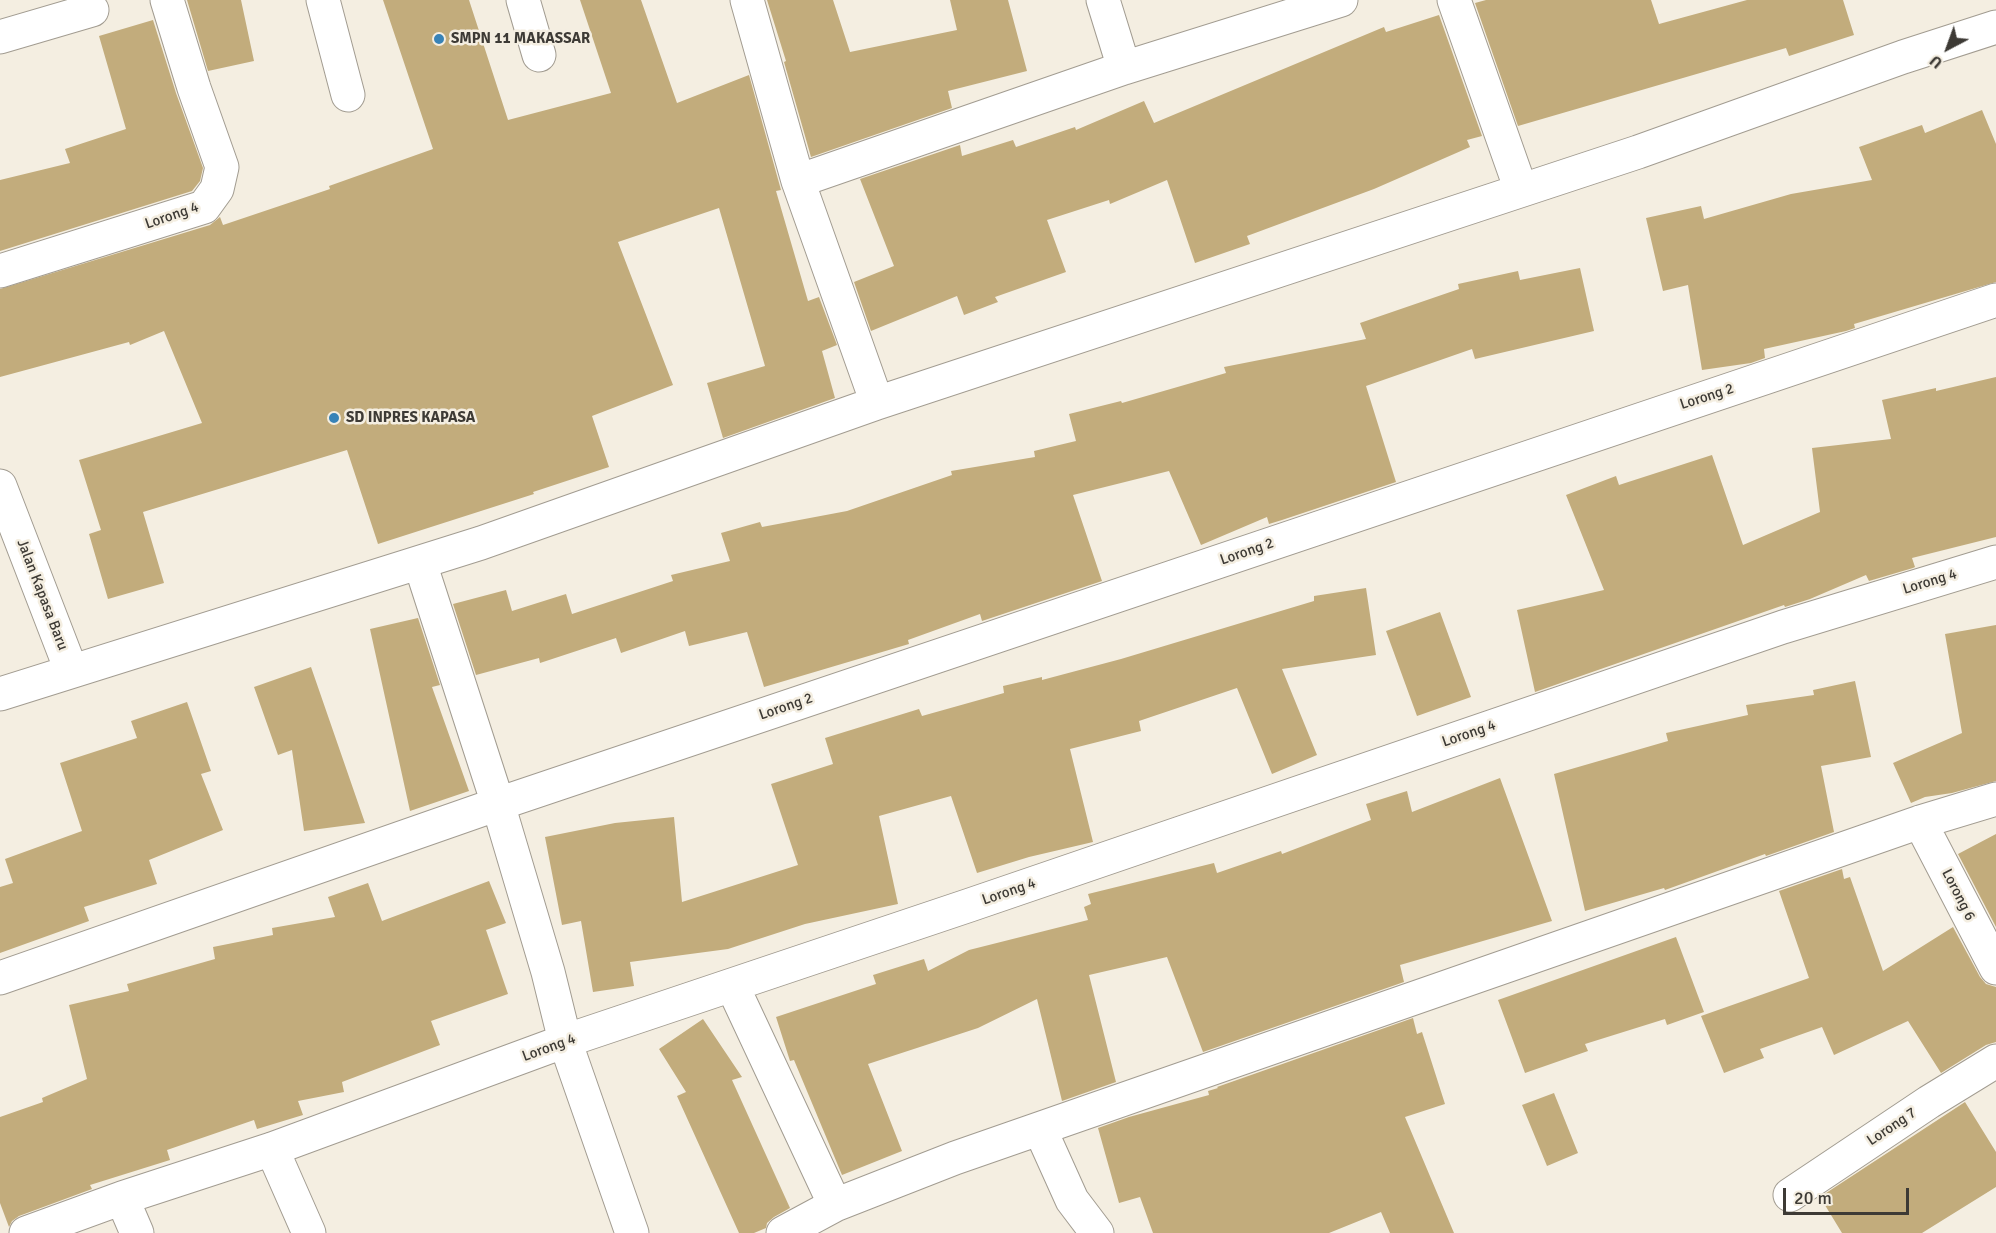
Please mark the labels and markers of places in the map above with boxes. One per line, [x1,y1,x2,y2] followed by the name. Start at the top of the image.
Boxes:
[451,30,590,48] place label: SMPN 11 MAKASSAR
[432,32,446,46] marker: SMPN 11 MAKASSAR
[346,409,475,427] place label: SD INPRES KAPASA
[327,411,341,425] marker: SD INPRES KAPASA

